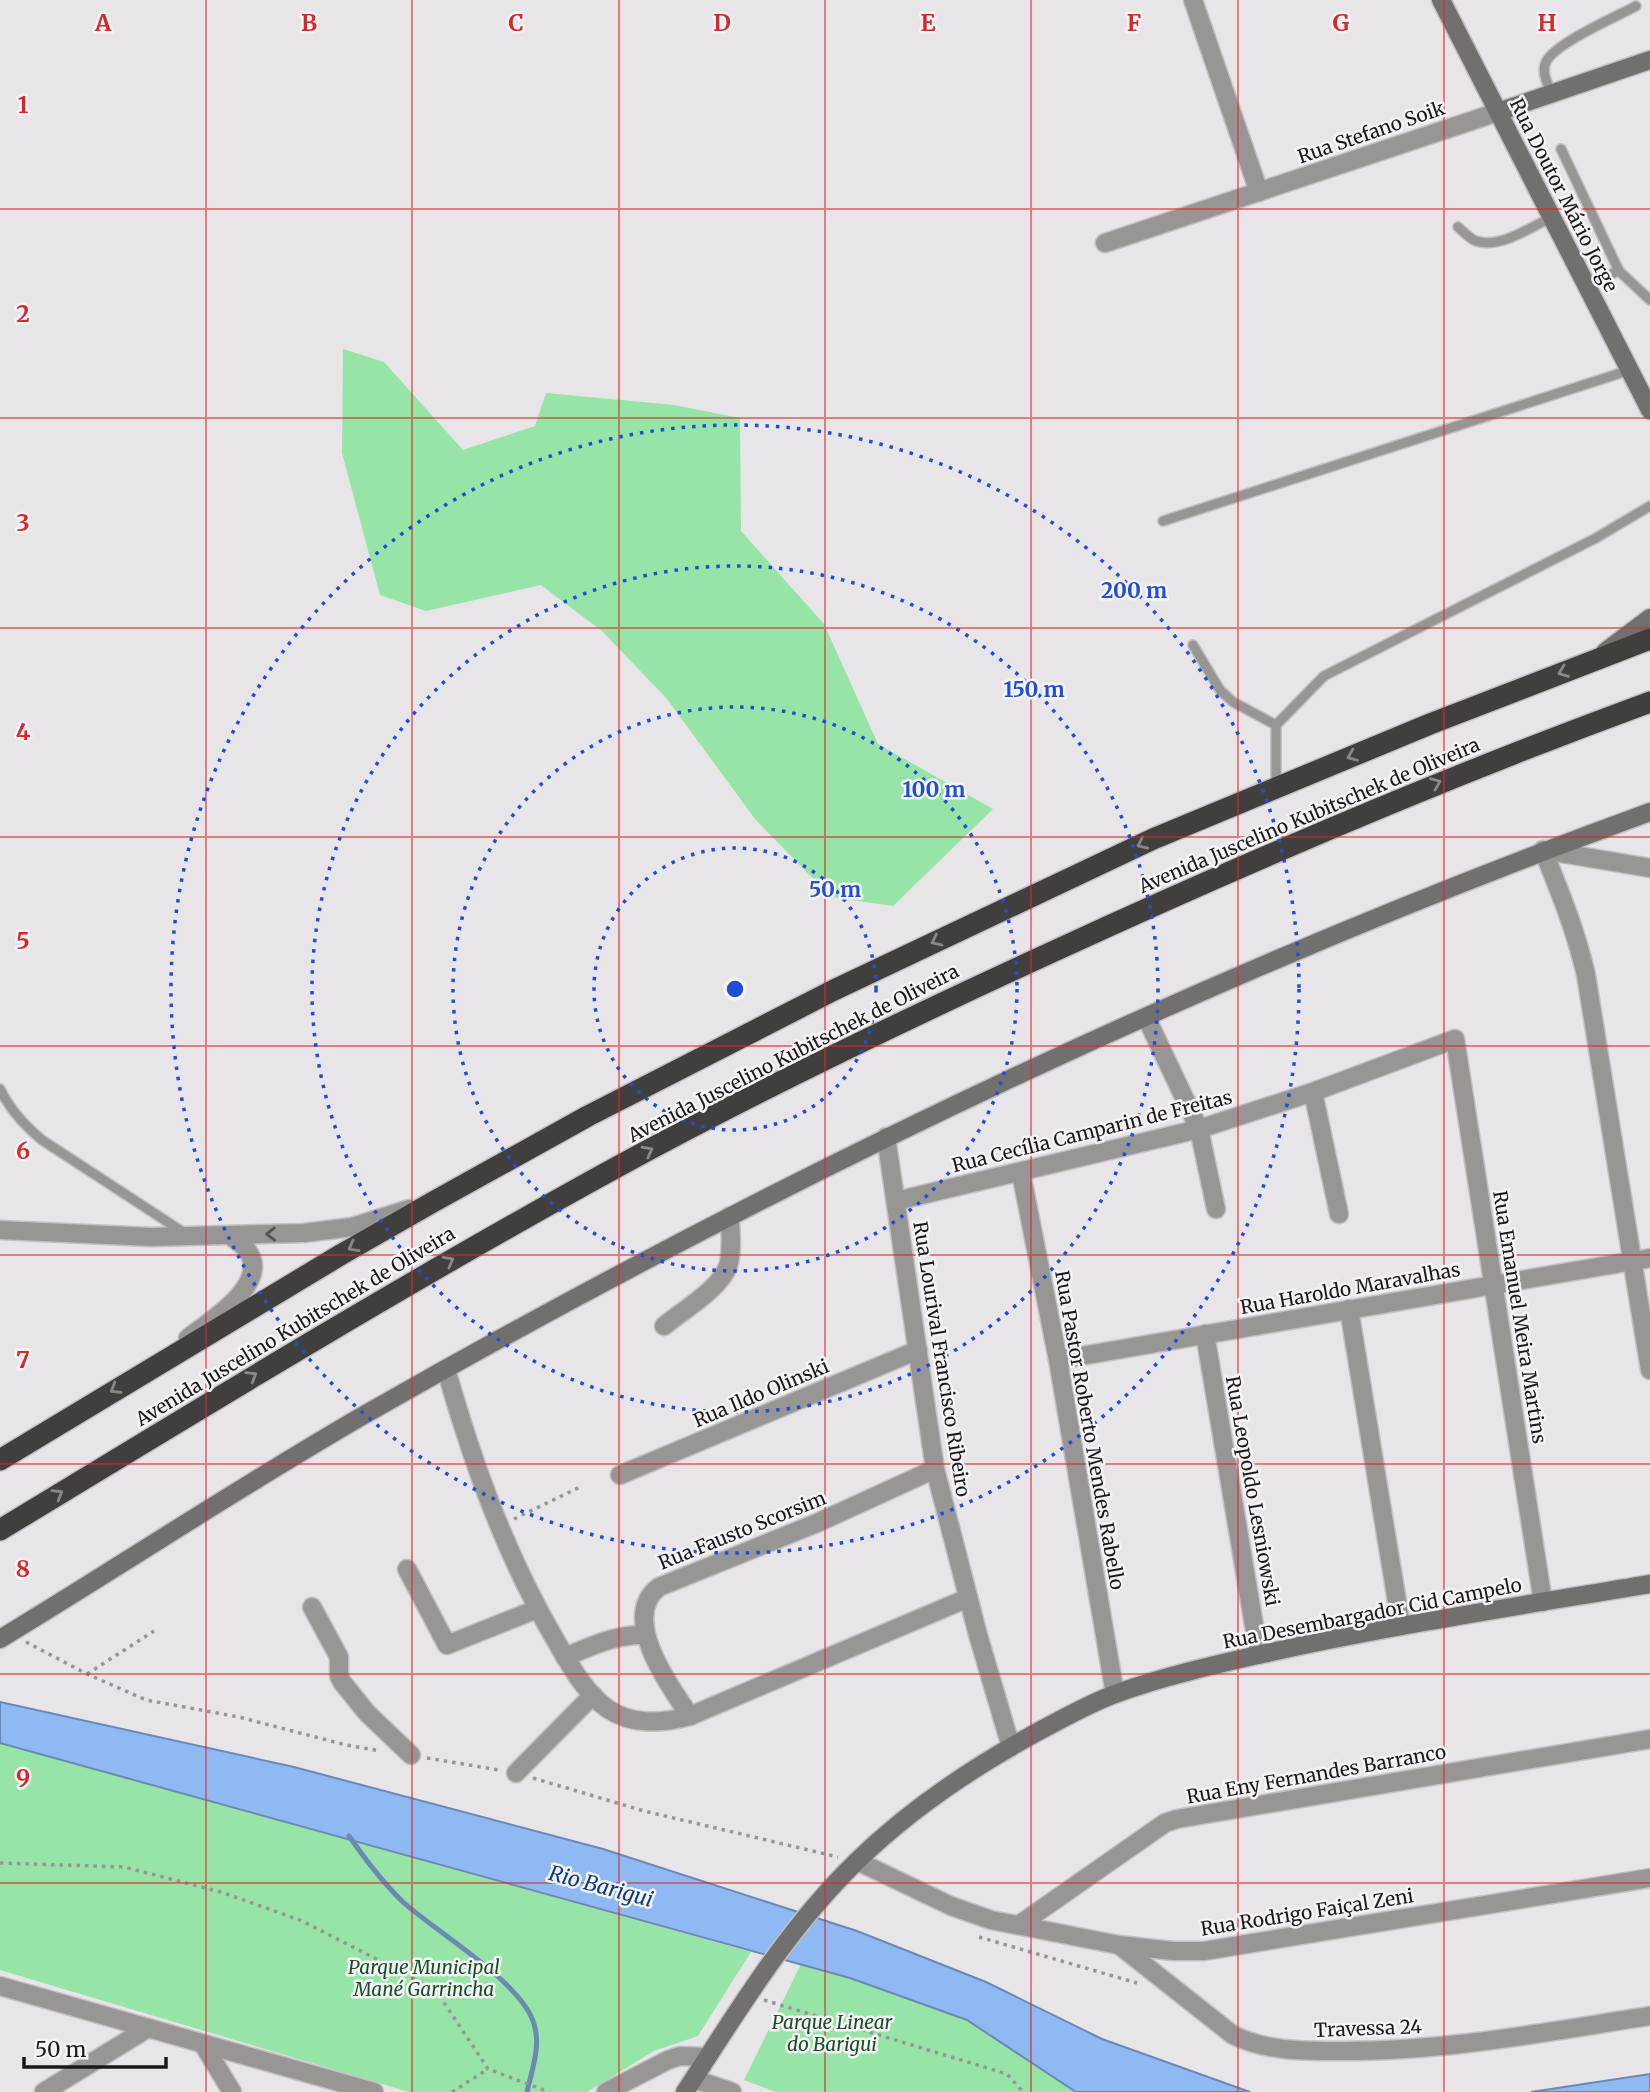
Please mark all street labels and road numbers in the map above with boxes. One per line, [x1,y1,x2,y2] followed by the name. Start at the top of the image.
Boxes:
[1505,94,1623,296] street label: Rua Doutor Mário Jorge
[1294,96,1448,168] street label: Rua Stefano Soik
[1134,732,1483,898] street label: Avenida Juscelino Kubitschek de Oliveira
[623,959,962,1148] street label: Avenida Juscelino Kubitschek de Oliveira
[950,1085,1234,1177] street label: Rua Cecília Camparin de Freitas
[1488,1189,1552,1445] street label: Rua Emanuel Meira Martins
[908,1219,976,1499] street label: Rua Lourival Francisco Ribeiro
[130,1221,459,1432] street label: Avenida Juscelino Kubitschek de Oliveira
[1238,1257,1462,1319] street label: Rua Haroldo Maravalhas
[1050,1268,1130,1592] street label: Rua Pastor Roberto Mendes Rabello
[690,1354,832,1432] street label: Rua Ildo Olinski
[1221,1374,1285,1608] street label: Rua Leopoldo Lesniowski
[655,1485,829,1575] street label: Rua Fausto Scorsim
[1221,1572,1523,1654] street label: Rua Desembargador Cid Campelo
[1184,1739,1448,1809] street label: Rua Eny Fernandes Barranco
[1199,1883,1415,1941] street label: Rua Rodrigo Faiçal Zeni
[1314,2014,1423,2042] street label: Travessa 24

